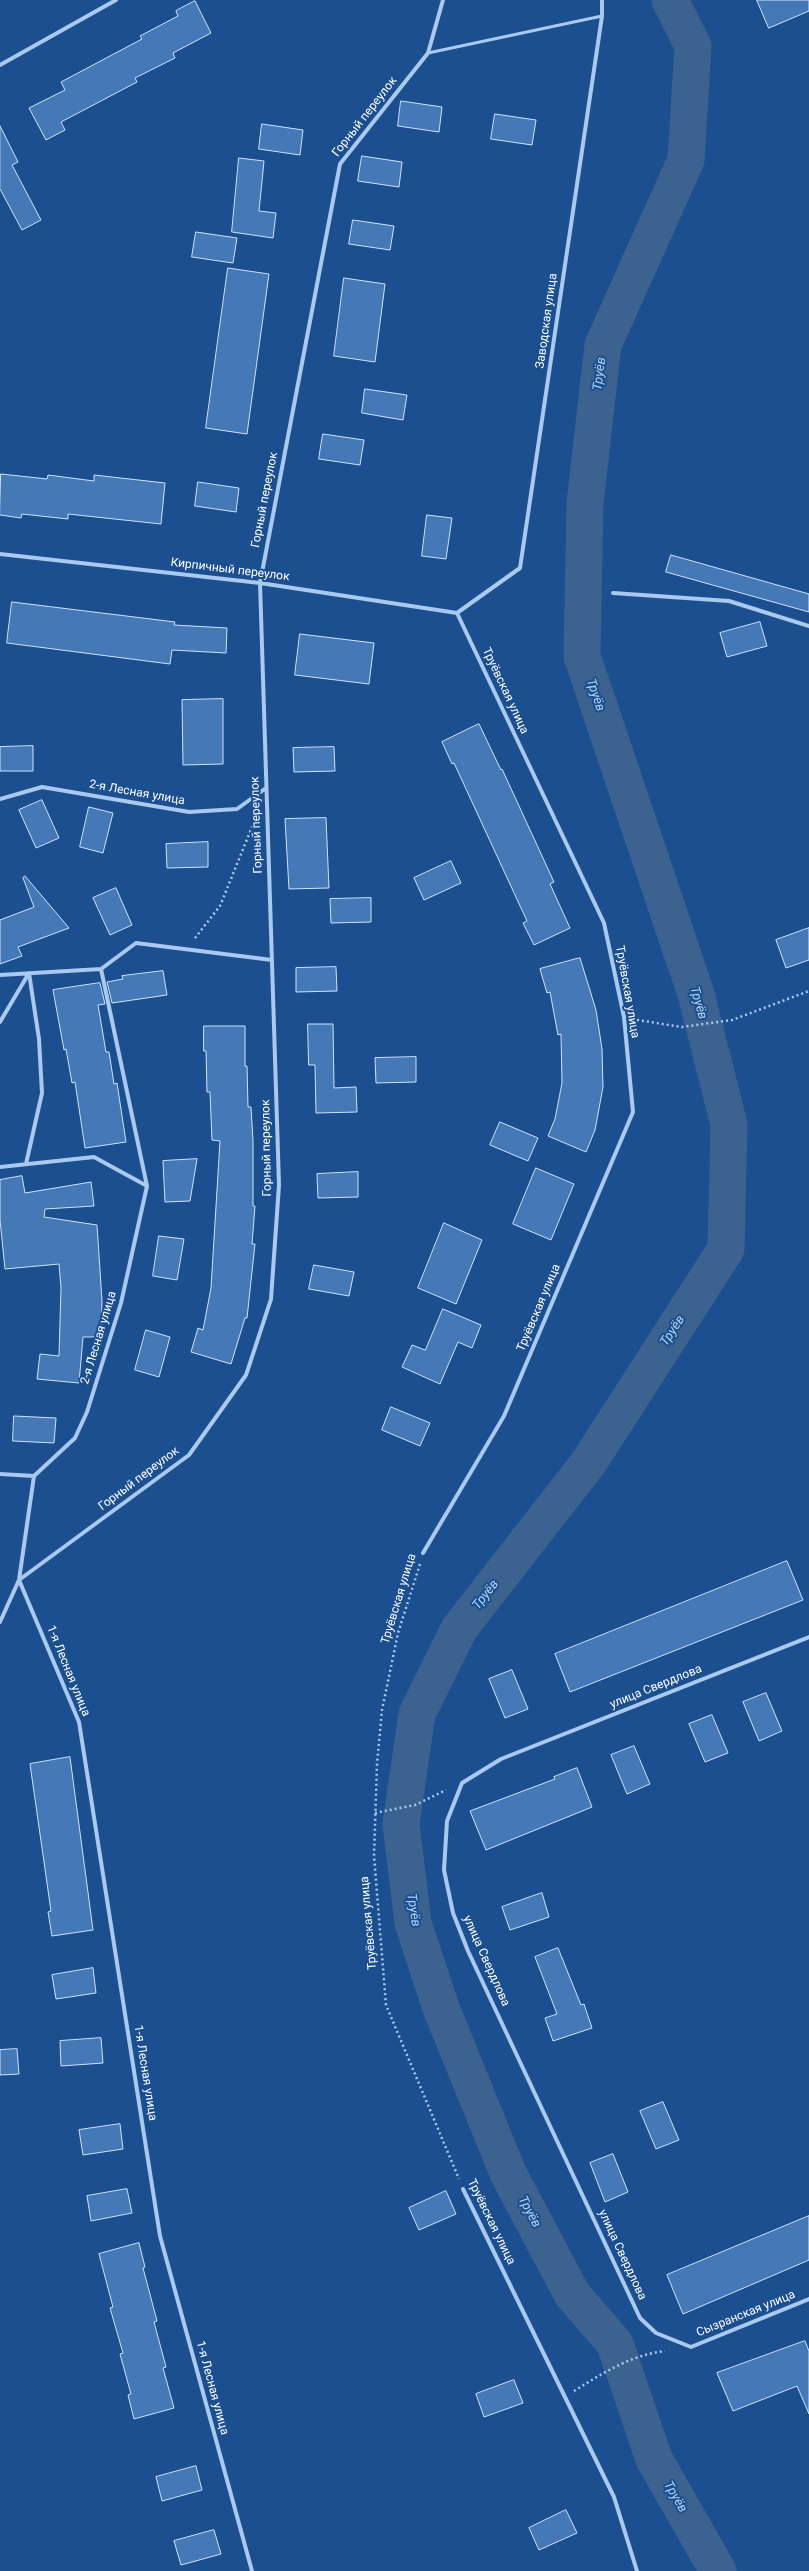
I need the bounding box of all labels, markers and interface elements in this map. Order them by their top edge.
street label: Горный переулок [329,74,401,160]
street label: Заводская улица [533,272,561,370]
water label: Труёв [590,356,610,392]
street label: Горный переулок [249,451,281,549]
street label: Кирпичный переулок [170,556,290,584]
street label: Труёвская улица [479,645,531,737]
water label: Труёв [582,677,608,713]
street label: Горный переулок [248,776,266,874]
street label: 2-я Лесная улица [88,778,186,808]
street label: Труёвская улица [612,945,642,1039]
water label: Труёв [686,985,710,1021]
street label: Горный переулок [259,1099,275,1197]
street label: Труёвская улица [514,1262,564,1354]
street label: 2-я Лесная улица [78,1290,120,1386]
water label: Труёв [657,1313,689,1349]
street label: Горный переулок [96,1444,182,1514]
street label: Труёвская улица [378,1552,420,1646]
water label: Труёв [470,1577,502,1613]
street label: 1-я Лесная улица [43,1623,93,1719]
street label: улица Свердлова [608,1662,704,1712]
street label: Труёвская улица [358,1876,380,1970]
water label: Труёв [403,1892,423,1928]
street label: улица Свердлова [459,1913,513,2009]
street label: 1-я Лесная улица [130,2024,160,2122]
street label: Труёвская улица [464,2177,518,2267]
water label: Труёв [514,2193,544,2231]
street label: улица Свердлова [595,2208,649,2302]
street label: Сызранская улица [695,2288,797,2340]
street label: 1-я Лесная улица [193,2339,231,2437]
water label: Труёв [660,2479,690,2515]

